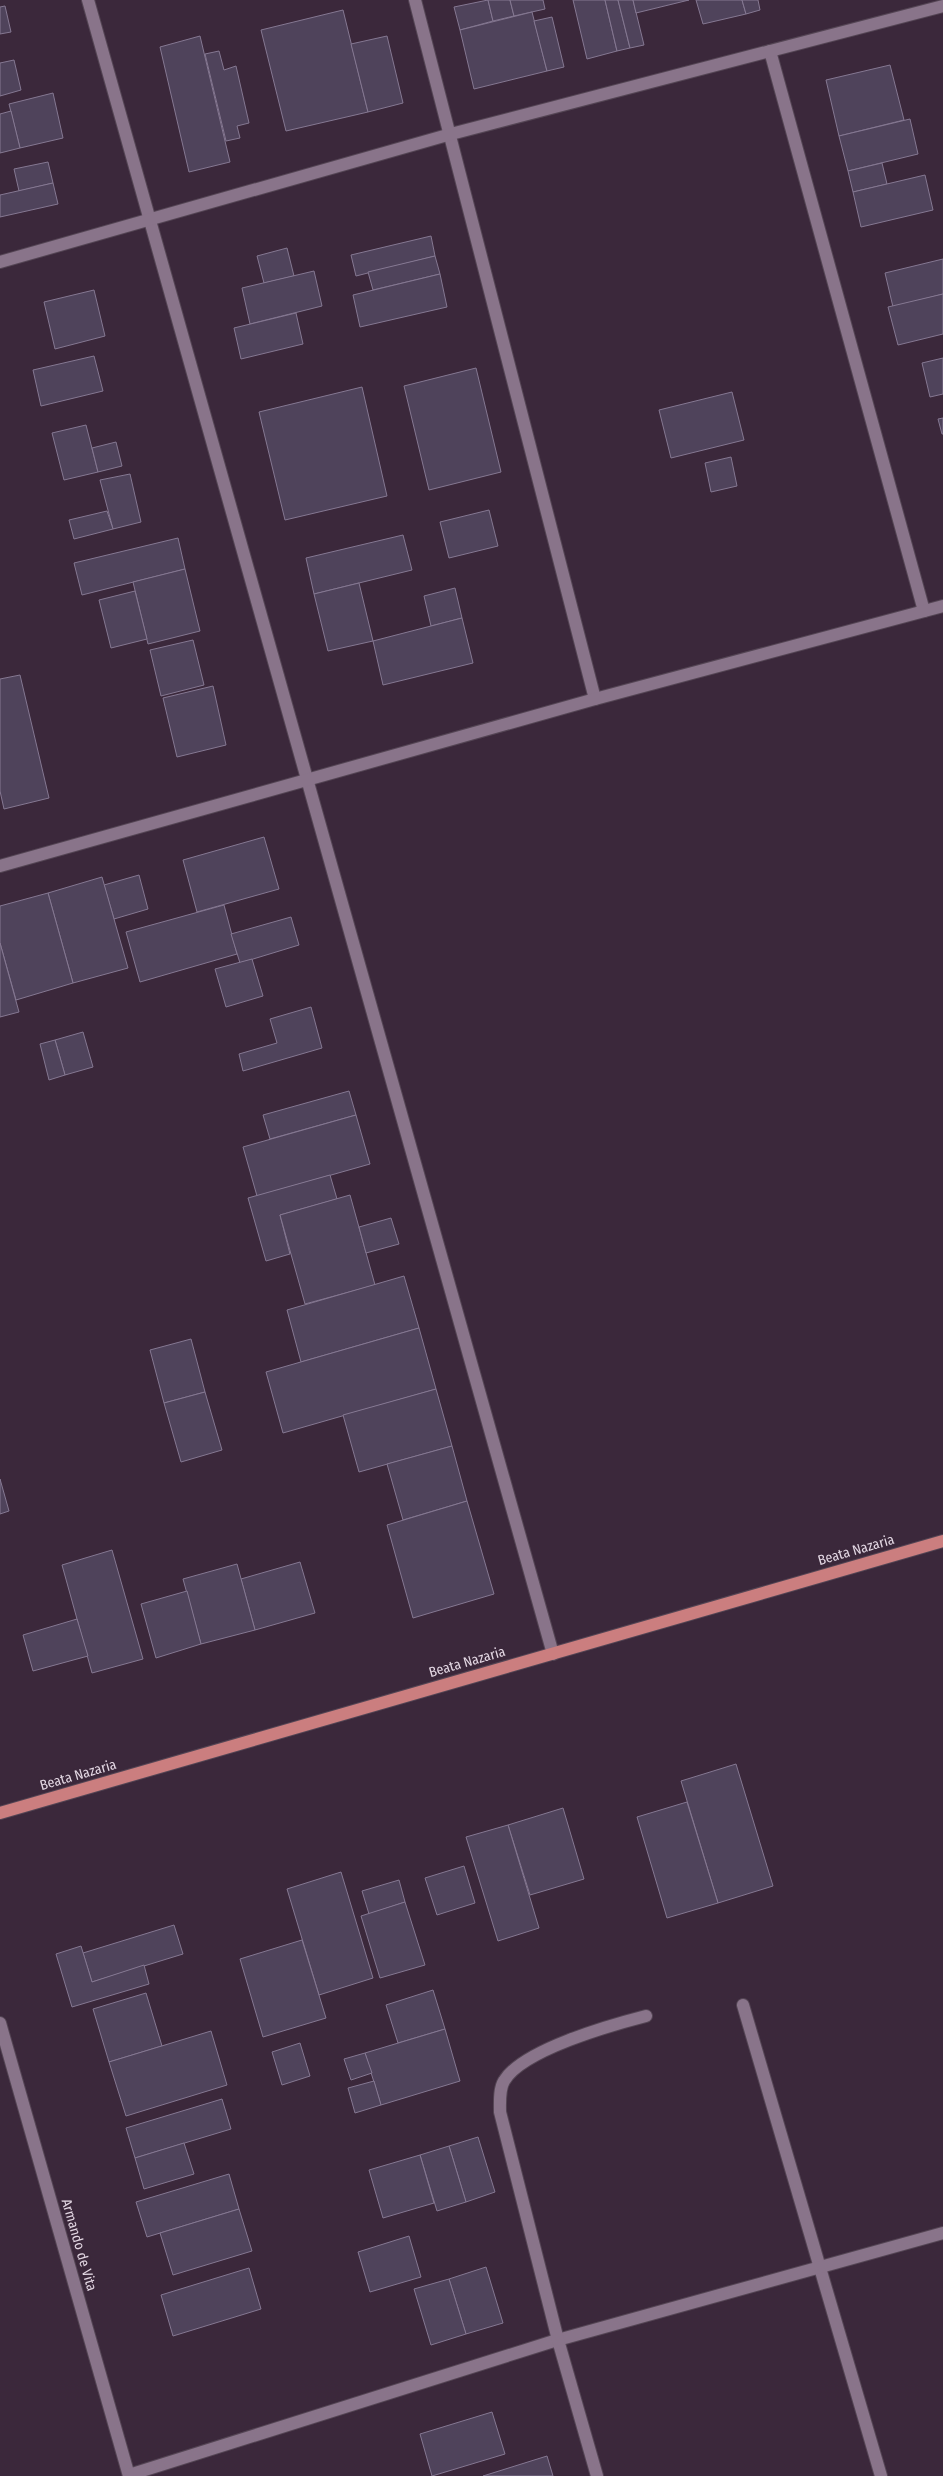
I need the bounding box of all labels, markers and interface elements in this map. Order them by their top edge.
street label: Beata Nazaria [816,1531,896,1569]
street label: Beata Nazaria [427,1643,507,1681]
street label: Beata Nazaria [38,1756,118,1794]
street label: Armando de Vita [58,2197,100,2293]

